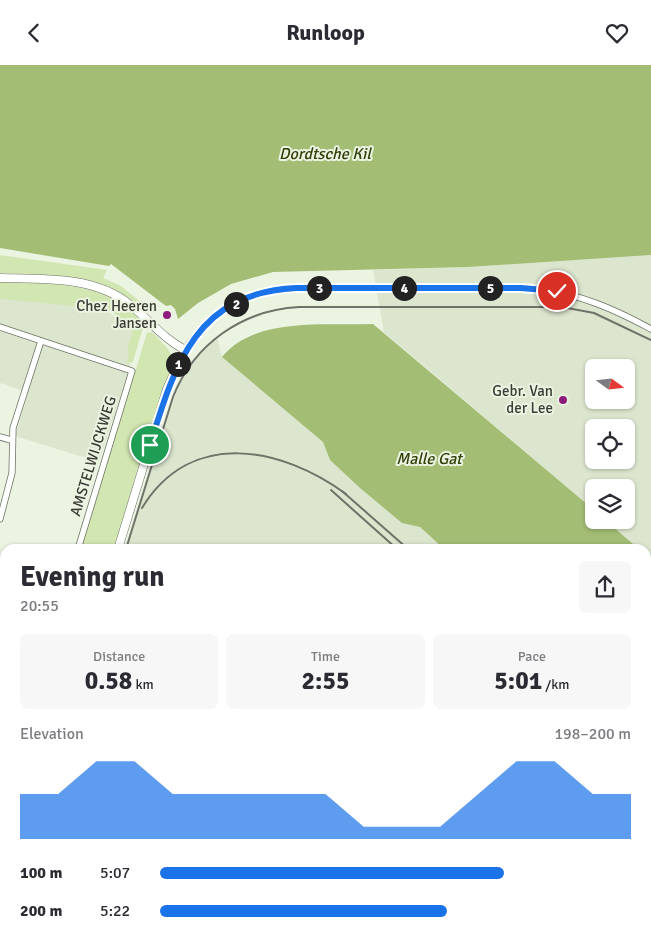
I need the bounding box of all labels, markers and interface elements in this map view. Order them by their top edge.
icon: back [20,19,48,47]
text: Runloop [286,19,365,46]
icon: heart [603,19,631,47]
water label: Dordtsche Kil [279,144,372,164]
pin [536,270,578,312]
pin: 3 [306,275,332,301]
pin: 4 [392,275,416,301]
pin: 5 [478,275,502,301]
icon: check [543,277,571,305]
text: 3 [316,280,323,297]
text: 4 [401,280,408,297]
text: 5 [487,280,494,297]
pin: 2 [224,291,248,317]
text: 2 [233,296,240,313]
place label: Chez Heeren Jansen [76,297,157,332]
marker: Chez Heeren Jansen [161,309,173,321]
pin: 1 [166,351,190,377]
text: 1 [175,356,182,373]
north arrow [585,359,635,409]
map controls [585,359,635,529]
place label: Gebr. Van der Lee [492,382,553,417]
street label: AMSTELWIJCKWEG [66,394,120,518]
marker: Gebr. Van der Lee [557,394,569,406]
button: locate [585,419,635,469]
pin [129,424,171,466]
icon: arrive [136,431,164,459]
water label: Malle Gat [396,449,464,469]
button: layers [585,479,635,529]
text: Evening run [20,560,165,594]
button: share [579,561,631,613]
text: 20:55 [20,596,59,616]
text: Distance [93,648,145,665]
text: Time [311,648,340,665]
text: Pace [518,648,546,665]
text: 0.58 [85,665,132,696]
text: 2:55 [302,665,349,696]
text: 5:01 [494,665,542,696]
text: km [132,676,154,693]
text: /km [542,676,569,693]
text: Elevation [20,724,84,744]
text: 198–200 m [554,724,631,744]
text: 100 m [20,863,62,883]
text: 5:07 [100,863,130,883]
text: 200 m [20,901,62,921]
text: 5:22 [100,901,130,921]

